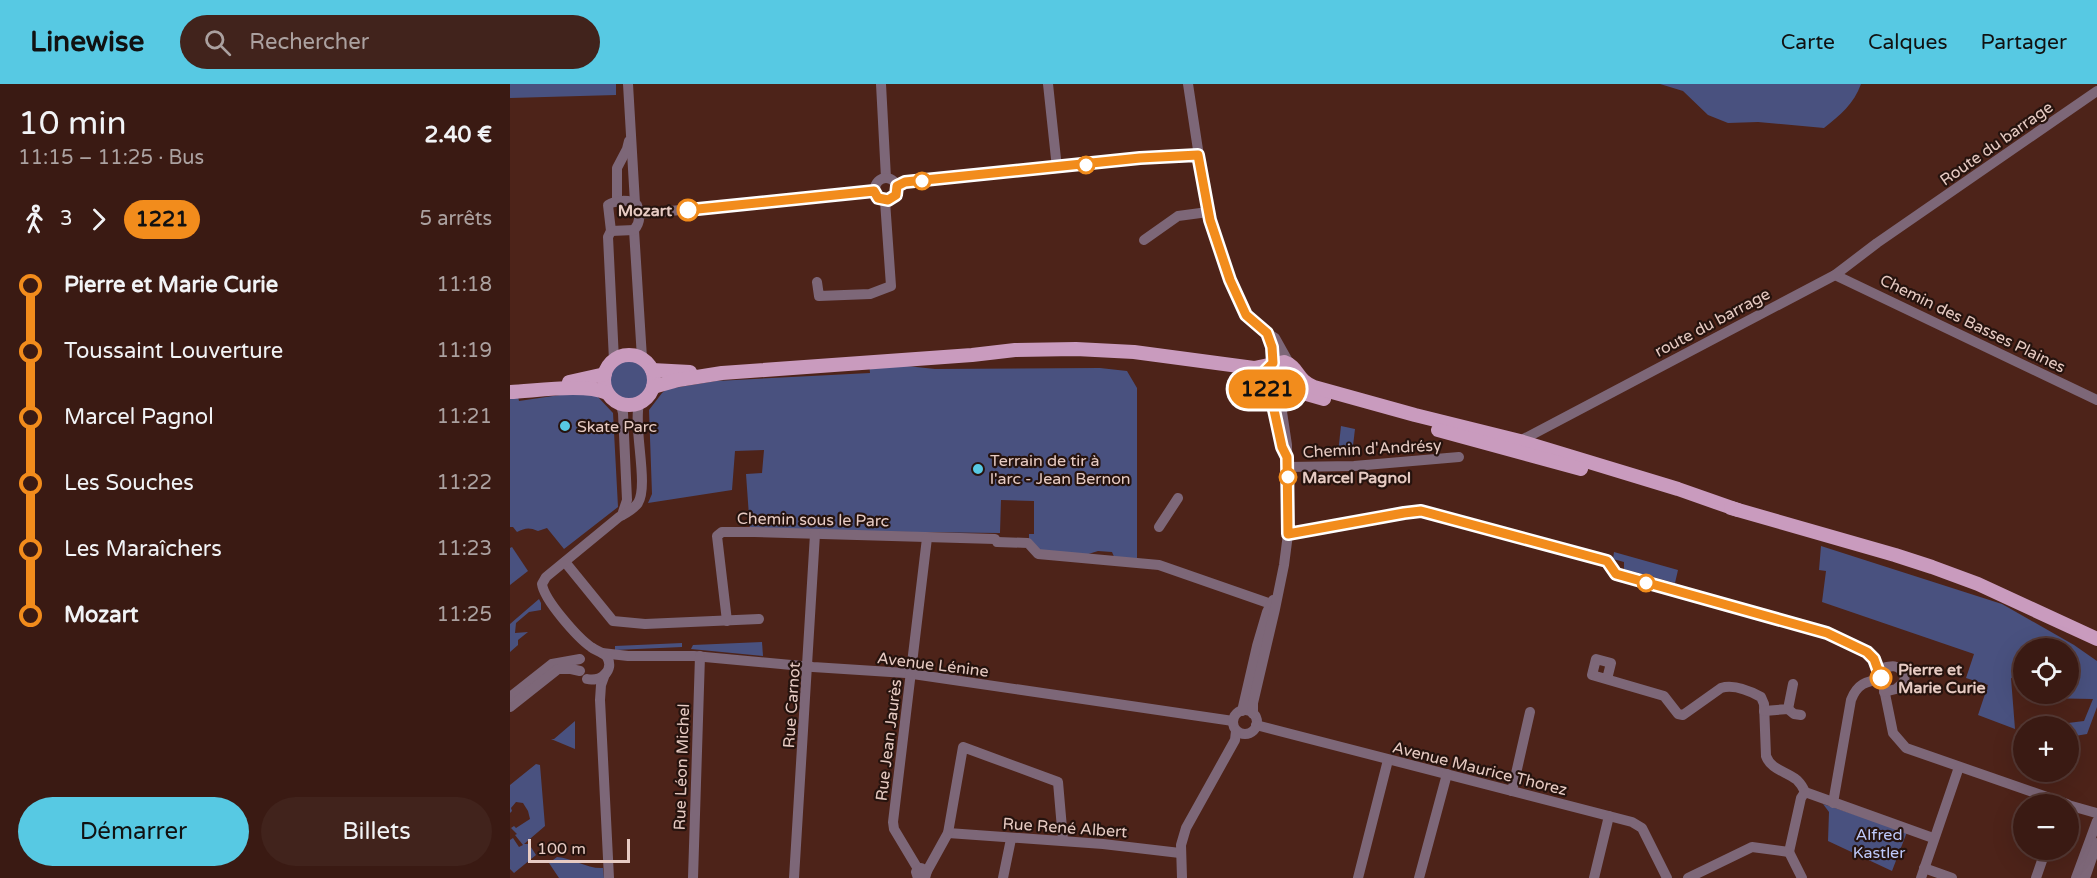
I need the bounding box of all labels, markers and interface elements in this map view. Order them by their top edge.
search box [180,15,600,69]
text: Linewise [30,25,144,59]
icon: search [201,26,234,59]
text: Rechercher [249,29,369,55]
text: Carte [1781,30,1835,55]
text: Calques [1868,30,1948,55]
text: Partager [1981,30,2067,55]
street label: Route du barrage [1936,97,2057,190]
text: 10 min [18,104,127,143]
text: 2.40 € [425,122,492,148]
text: 11:15 – 11:25 · Bus [18,146,204,170]
unlabelled marker [1077,156,1095,174]
unlabelled marker [913,172,931,190]
marker: Mozart [677,199,699,221]
place label: Mozart [618,201,673,221]
icon: walk [18,203,51,236]
icon: forward [82,203,115,236]
text: 3 [60,207,73,231]
text: 1221 [136,207,188,232]
text: 5 arrêts [419,207,492,231]
street label: Chemin des Basses Plaines [1877,270,2069,378]
text: Pierre et Marie Curie [64,272,278,298]
text: 11:18 [437,273,492,297]
street label: route du barrage [1651,284,1774,362]
text: Toussaint Louverture [64,338,283,364]
text: 11:19 [437,339,492,363]
line badge: 1221 [1225,370,1309,408]
text: 1221 [1241,377,1293,402]
text: Marcel Pagnol [64,404,214,430]
text: 11:21 [437,405,492,429]
place label: Skate Parc [577,417,657,437]
marker: Skate Parc [558,419,572,433]
street label: Chemin d'Andrésy [1302,435,1442,463]
place label: Terrain de tir à l'arc - Jean Bernon [990,451,1131,489]
marker: Terrain de tir à l'arc - Jean Bernon [971,462,985,476]
marker: Marcel Pagnol [1279,468,1297,486]
place label: Marcel Pagnol [1302,468,1411,488]
text: Les Souches [64,470,194,496]
text: 11:22 [437,471,492,495]
street label: Chemin sous le Parc [737,509,889,531]
text: Les Maraîchers [64,536,222,562]
text: 11:23 [437,537,492,561]
unlabelled marker [1637,574,1655,592]
text: Mozart [64,602,138,628]
text: 11:25 [437,603,492,627]
map controls [2013,638,2079,860]
button: locate [2013,638,2079,704]
street label: Avenue Lénine [876,648,990,682]
place label: Pierre et Marie Curie [1898,660,1986,698]
street label: Rue Carnot [779,661,805,749]
marker: Pierre et Marie Curie [1870,667,1892,689]
street label: Rue Jean Jaurès [872,678,906,802]
street label: Rue Léon Michel [670,703,694,831]
button: + [2013,716,2079,782]
street label: Avenue Maurice Thorez [1390,738,1569,800]
button: − [2013,794,2079,860]
button: Démarrer [18,797,249,866]
button: Billets [261,797,492,866]
street label: Rue René Albert [1002,814,1128,842]
park label: Alfred Kastler [1853,825,1906,863]
scale bar [528,836,630,864]
text: 100 m [537,839,586,859]

